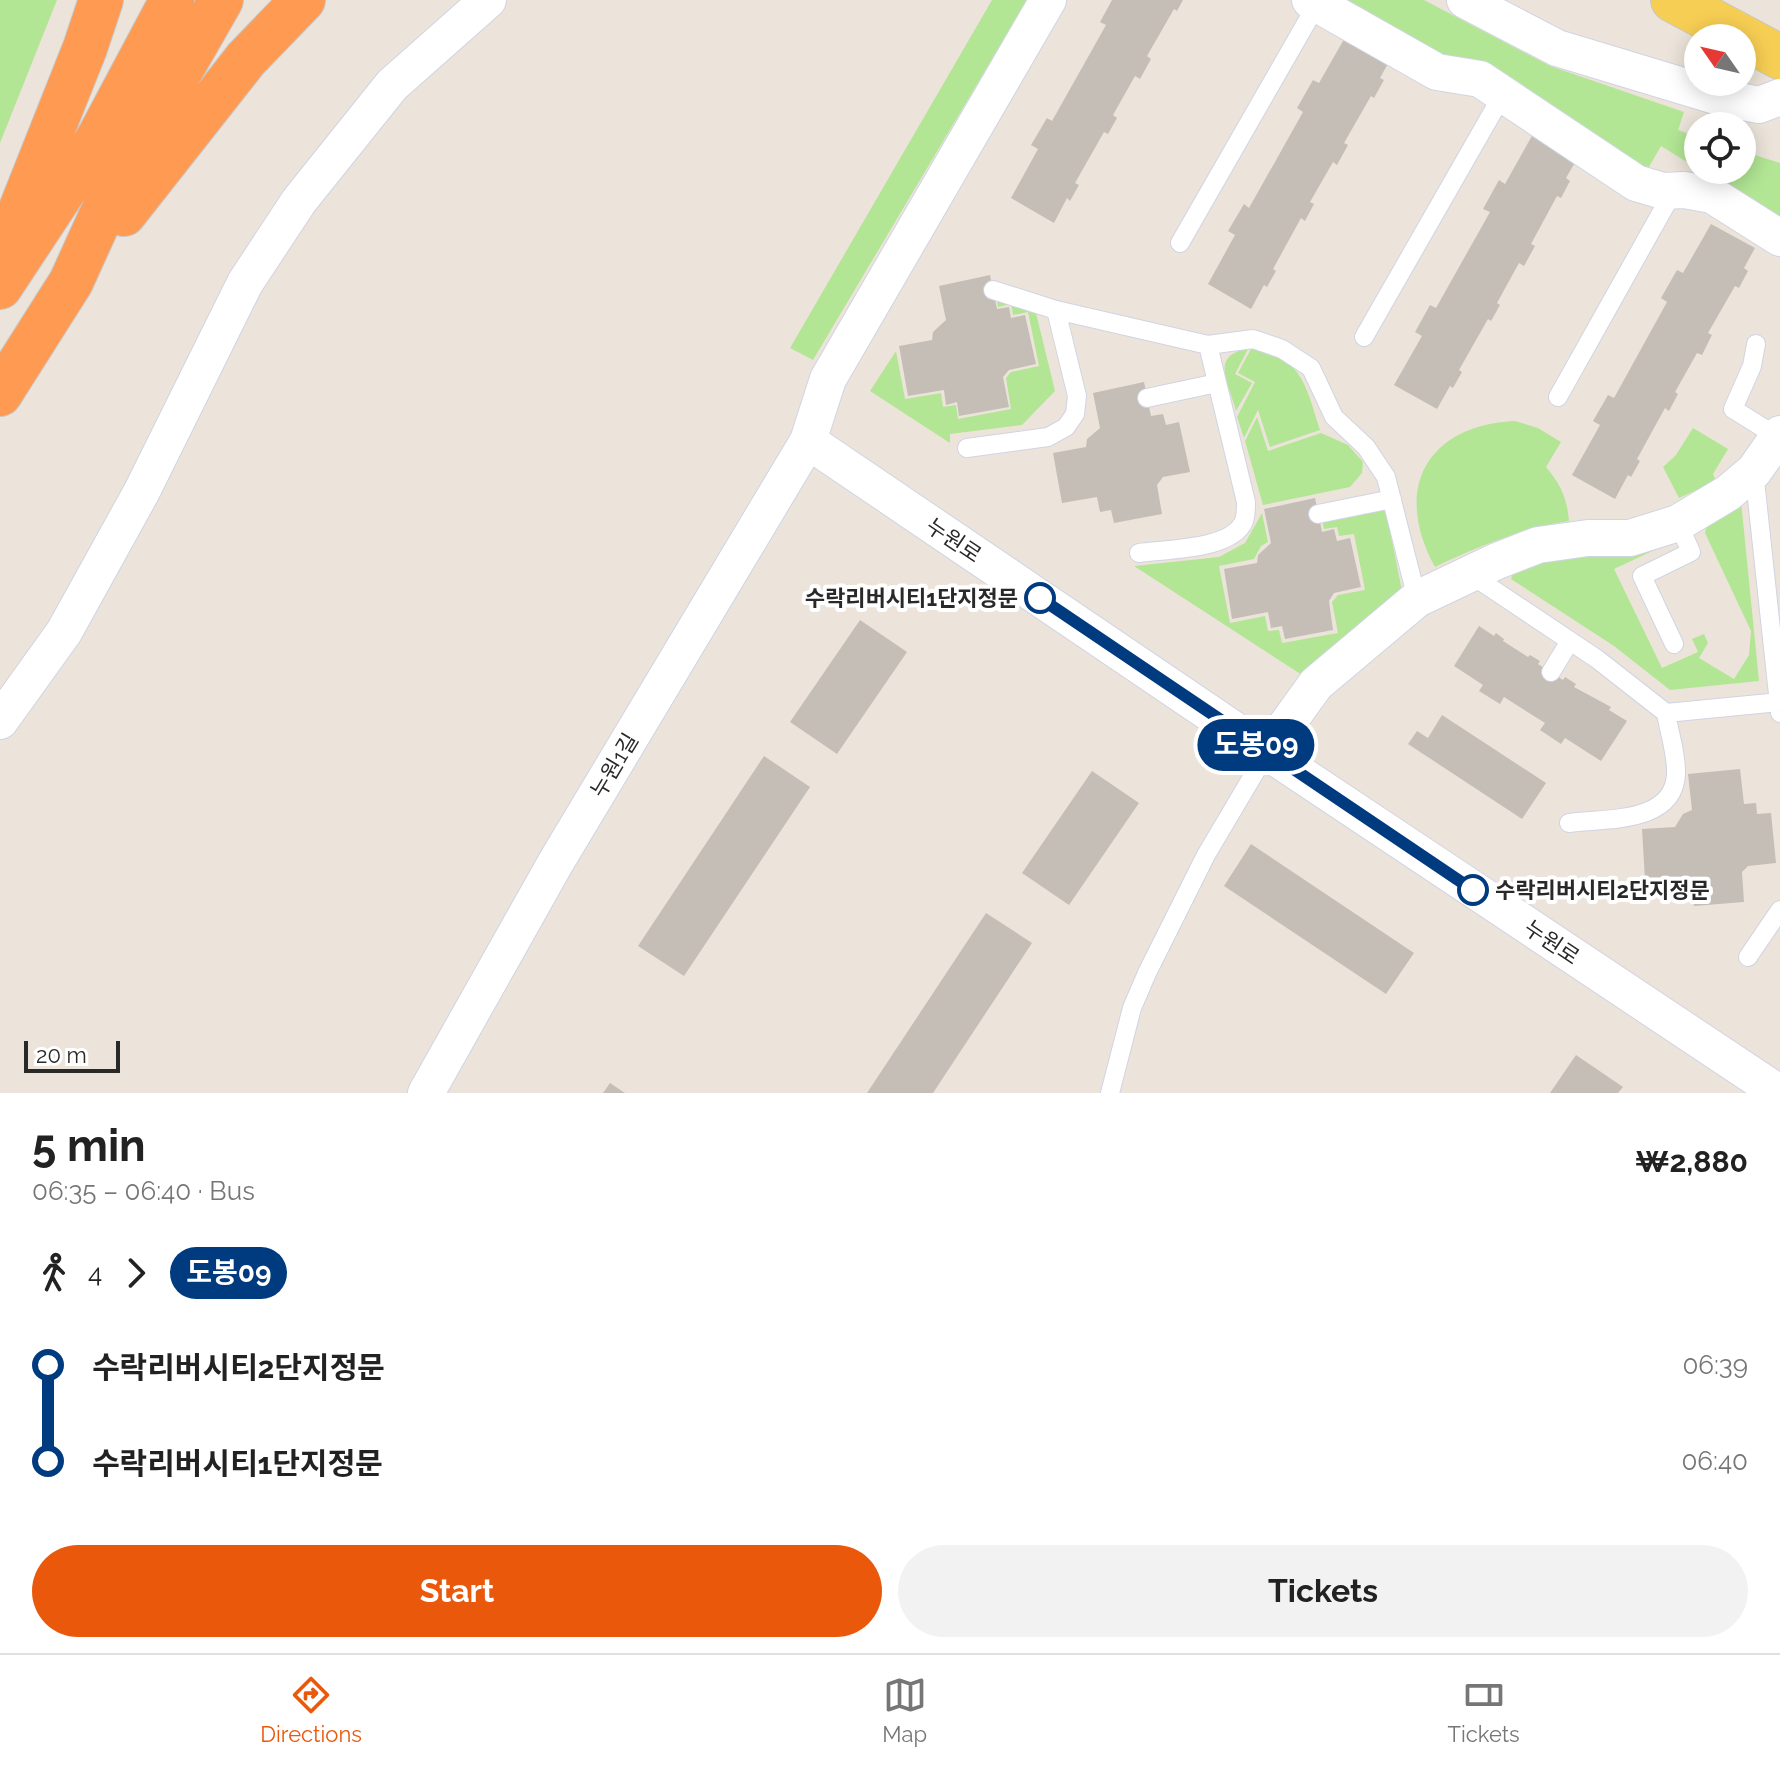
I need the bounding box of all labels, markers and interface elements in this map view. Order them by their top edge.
north arrow [1684,24,1756,96]
map controls [1684,24,1756,184]
button: locate [1684,112,1756,184]
street label: 누원로 [922,512,986,568]
marker: 수락리버시티1단지정문 [1025,583,1055,613]
place label: 수락리버시티1단지정문 [805,585,1018,611]
line badge: 도봉09 [1200,719,1312,771]
street label: 누원1길 [585,728,643,802]
text: 도봉09 [1213,728,1299,761]
marker: 수락리버시티2단지정문 [1458,875,1488,905]
place label: 수락리버시티2단지정문 [1495,877,1710,903]
street label: 누원로 [1520,914,1584,970]
scale bar [24,1037,120,1073]
text: 20 m [36,1042,87,1068]
text: 5 min [32,1120,146,1171]
text: ₩2,880 [1635,1144,1748,1179]
text: 06:35 – 06:40 · Bus [32,1176,255,1206]
icon: walk [32,1251,76,1295]
icon: forward [114,1251,158,1295]
text: 도봉09 [186,1256,271,1289]
text: 4 [88,1258,102,1288]
text: 수락리버시티2단지정문 [92,1350,385,1385]
text: 06:39 [1682,1350,1748,1380]
text: 수락리버시티1단지정문 [92,1446,383,1481]
text: 06:40 [1681,1446,1748,1476]
button: Start [32,1545,882,1637]
button: Tickets [898,1545,1748,1637]
tab: Directions [260,1673,362,1747]
tab: Map [882,1673,927,1747]
tab: Tickets [1448,1673,1520,1747]

